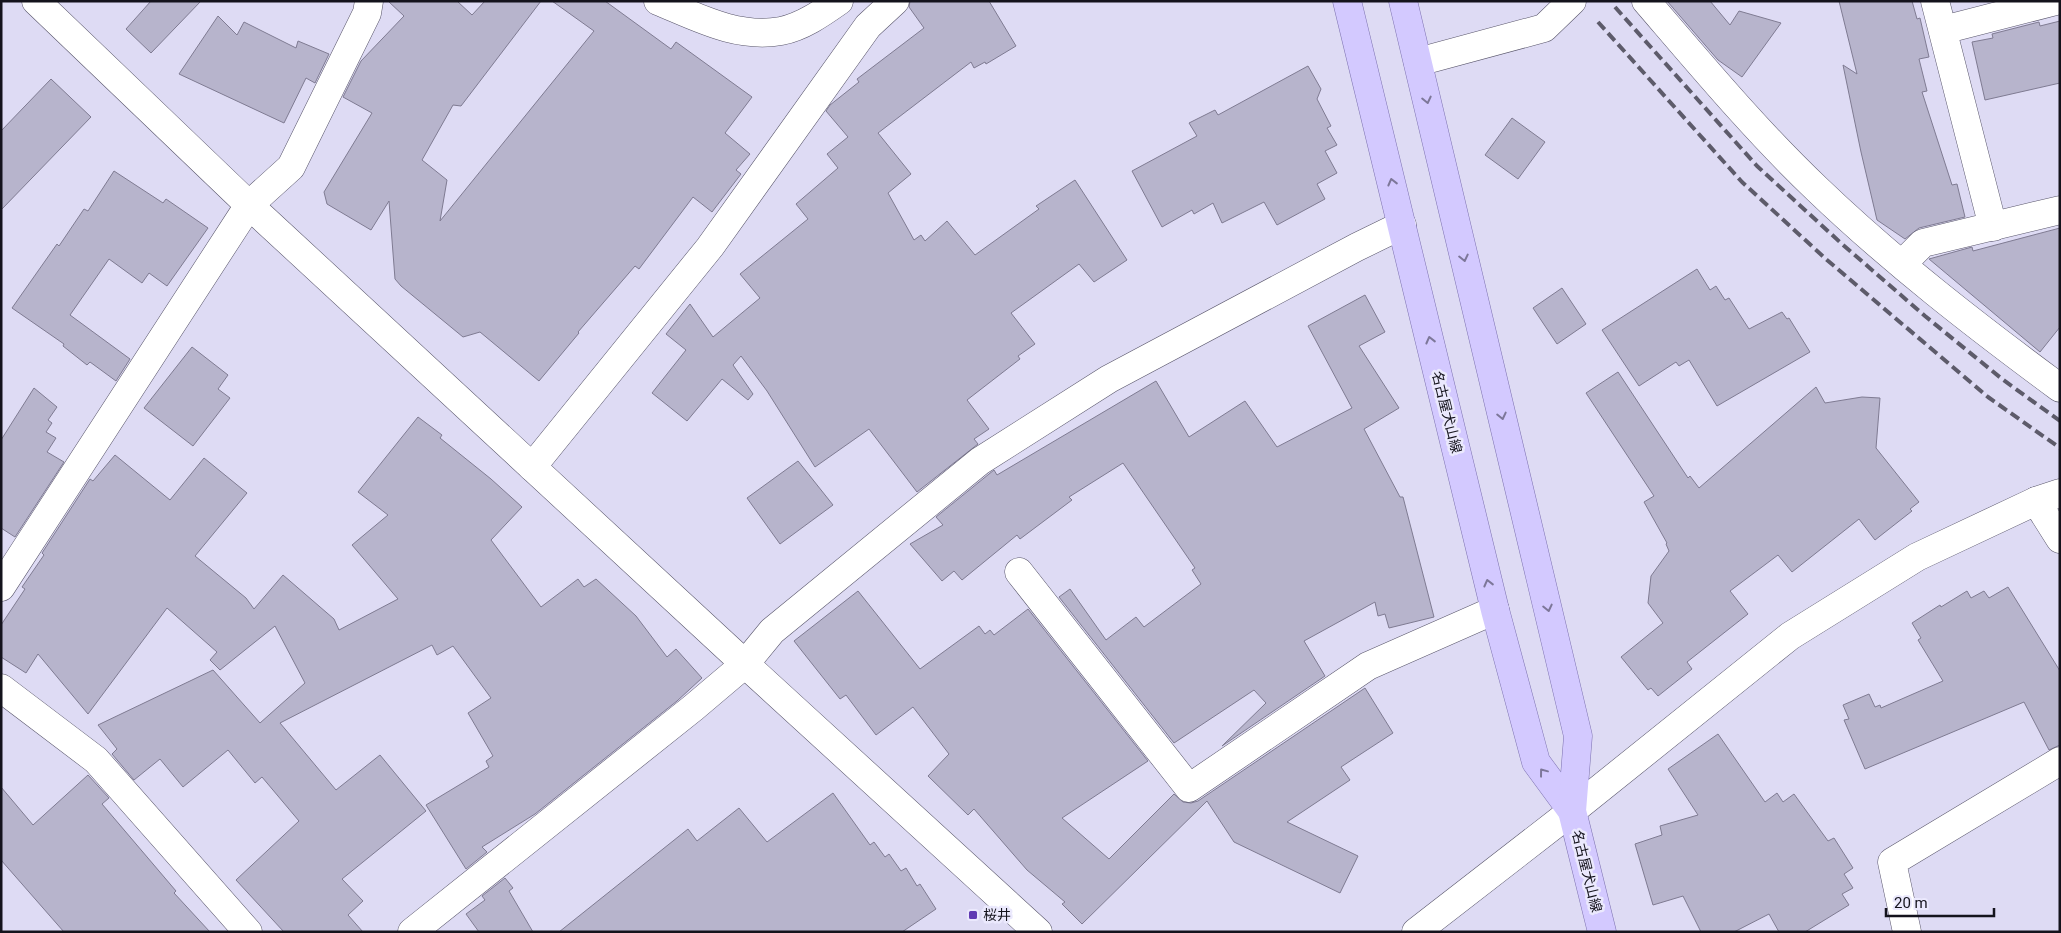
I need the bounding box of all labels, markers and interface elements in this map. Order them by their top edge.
one-way arrow [1421,95,1432,104]
one-way arrow [1387,177,1398,186]
one-way arrow [1458,253,1469,262]
one-way arrow [1425,335,1436,344]
street label: 名古屋犬山線 [1429,369,1465,455]
one-way arrow [1496,411,1507,420]
one-way arrow [1483,578,1494,587]
one-way arrow [1542,603,1553,612]
one-way arrow [1540,769,1548,778]
street label: 名古屋犬山線 [1569,828,1605,914]
scale bar [1886,886,1994,918]
text: 20 m [1894,894,1928,912]
place label: 桜井 [983,907,1011,923]
marker: 桜井 [967,909,979,921]

